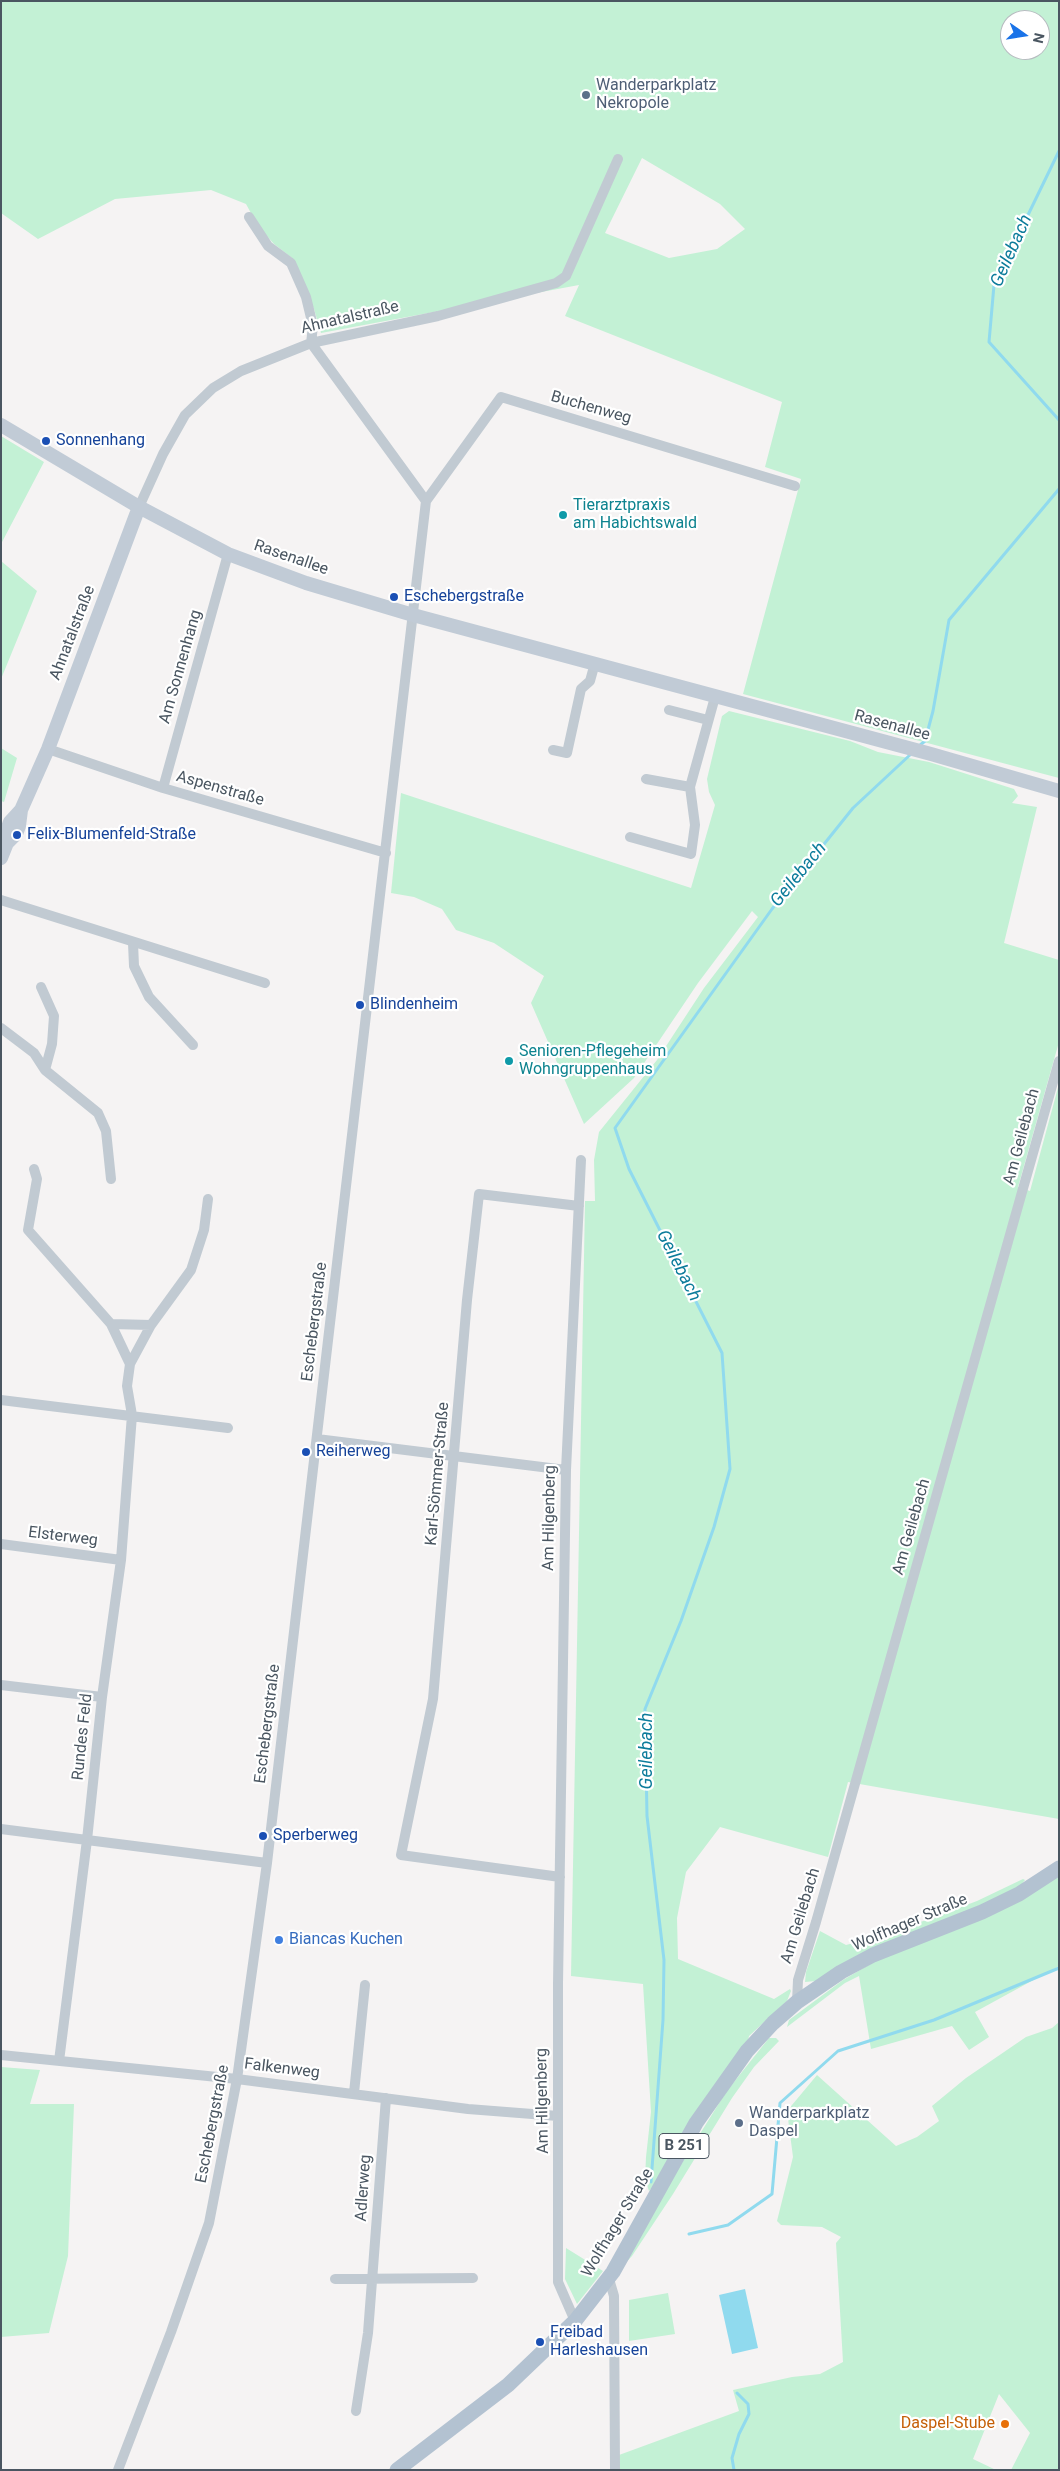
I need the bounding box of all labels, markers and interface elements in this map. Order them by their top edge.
north arrow [1000,10,1050,60]
text: N [1030,32,1048,45]
place label: Wanderparkplatz Nekropole [596,76,716,114]
marker: Wanderparkplatz Nekropole [580,89,592,101]
water label: Geilebach [986,211,1038,291]
street label: Ahnatalstraße [299,297,401,339]
street label: Buchenweg [549,387,633,429]
place label: Sonnenhang [56,431,145,451]
marker: Sonnenhang [40,435,52,447]
place label: Tierarztpraxis am Habichtswald [573,496,697,534]
marker: Tierarztpraxis am Habichtswald [557,509,569,521]
street label: Rasenallee [251,536,331,580]
street label: Ahnatalstraße [46,583,100,683]
place label: Eschebergstraße [404,587,524,607]
marker: Eschebergstraße [388,591,400,603]
street label: Am Sonnenhang [156,608,206,726]
street label: Rasenallee [852,707,932,745]
street label: Aspenstraße [174,767,266,811]
place label: Felix-Blumenfeld-Straße [27,825,196,845]
marker: Felix-Blumenfeld-Straße [11,829,23,841]
water label: Geilebach [766,838,832,912]
place label: Blindenheim [370,995,458,1015]
marker: Blindenheim [354,999,366,1011]
place label: Senioren-Pflegeheim Wohngruppenhaus [519,1042,666,1080]
marker: Senioren-Pflegeheim Wohngruppenhaus [503,1055,515,1067]
street label: Am Geilebach [1000,1087,1044,1187]
water label: Geilebach [651,1227,705,1305]
street label: Eschebergstraße [298,1261,332,1383]
street label: Karl-Sömmer-Straße [422,1401,454,1547]
place label: Reiherweg [316,1442,391,1462]
marker: Reiherweg [300,1446,312,1458]
street label: Am Hilgenberg [539,1465,561,1571]
street label: Am Geilebach [889,1477,935,1577]
street label: Elsterweg [27,1523,99,1551]
street label: Eschebergstraße [251,1663,285,1785]
street label: Rundes Feld [69,1693,97,1781]
water label: Geilebach [636,1713,658,1789]
place label: Sperberweg [273,1826,358,1846]
marker: Sperberweg [257,1830,269,1842]
street label: Am Geilebach [777,1866,825,1966]
street label: Wolfhager Straße [849,1890,971,1956]
place label: Biancas Kuchen [289,1930,403,1950]
marker: Biancas Kuchen [273,1934,285,1946]
street label: Am Hilgenberg [532,2048,554,2154]
street label: Falkenweg [243,2055,321,2083]
street label: Eschebergstraße [192,2063,234,2185]
place label: Wanderparkplatz Daspel [749,2104,869,2142]
marker: Wanderparkplatz Daspel [733,2117,745,2129]
road number: B 251 [659,2134,709,2158]
street label: Adlerweg [352,2154,376,2222]
street label: Wolfhager Straße [578,2165,658,2281]
place label: Freibad Harleshausen [550,2323,648,2361]
marker: Freibad Harleshausen [534,2336,546,2348]
place label: Daspel-Stube [901,2414,995,2434]
marker: Daspel-Stube [999,2418,1011,2430]

